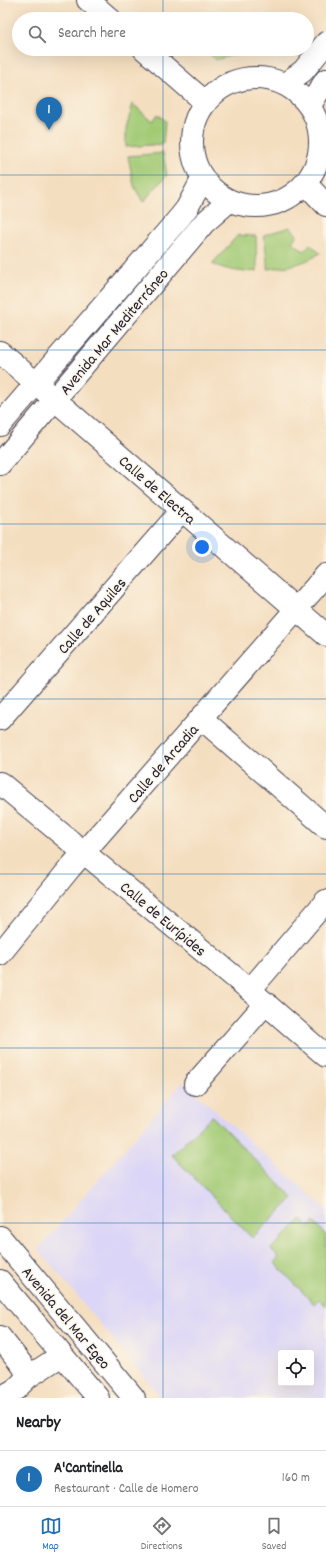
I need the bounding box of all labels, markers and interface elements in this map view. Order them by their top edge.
search box [12,12,314,56]
icon: search [26,23,48,45]
text: Search here [58,23,126,45]
pin: 1 [36,97,62,130]
street label: Avenida Mar Mediterráneo [55,264,175,401]
street label: Calle de Electra [113,451,200,531]
your location [192,537,212,557]
street label: Calle de Aquiles [53,573,133,660]
street label: Calle de Arcadia [123,720,205,809]
street label: Calle de Eurípides [114,877,211,963]
street label: Avenida del Mar Egeo [15,1262,115,1375]
map controls [278,1350,314,1386]
button: locate [278,1350,314,1386]
text: Nearby [16,1412,60,1436]
text: A'Cantinella [54,1458,123,1480]
text: 1 [28,1469,30,1488]
text: 160 m [282,1469,310,1488]
text: Restaurant · Calle de Homero [54,1480,199,1499]
tab: Map [40,1515,62,1555]
tab: Directions [141,1515,183,1555]
tab: Saved [262,1515,286,1555]

